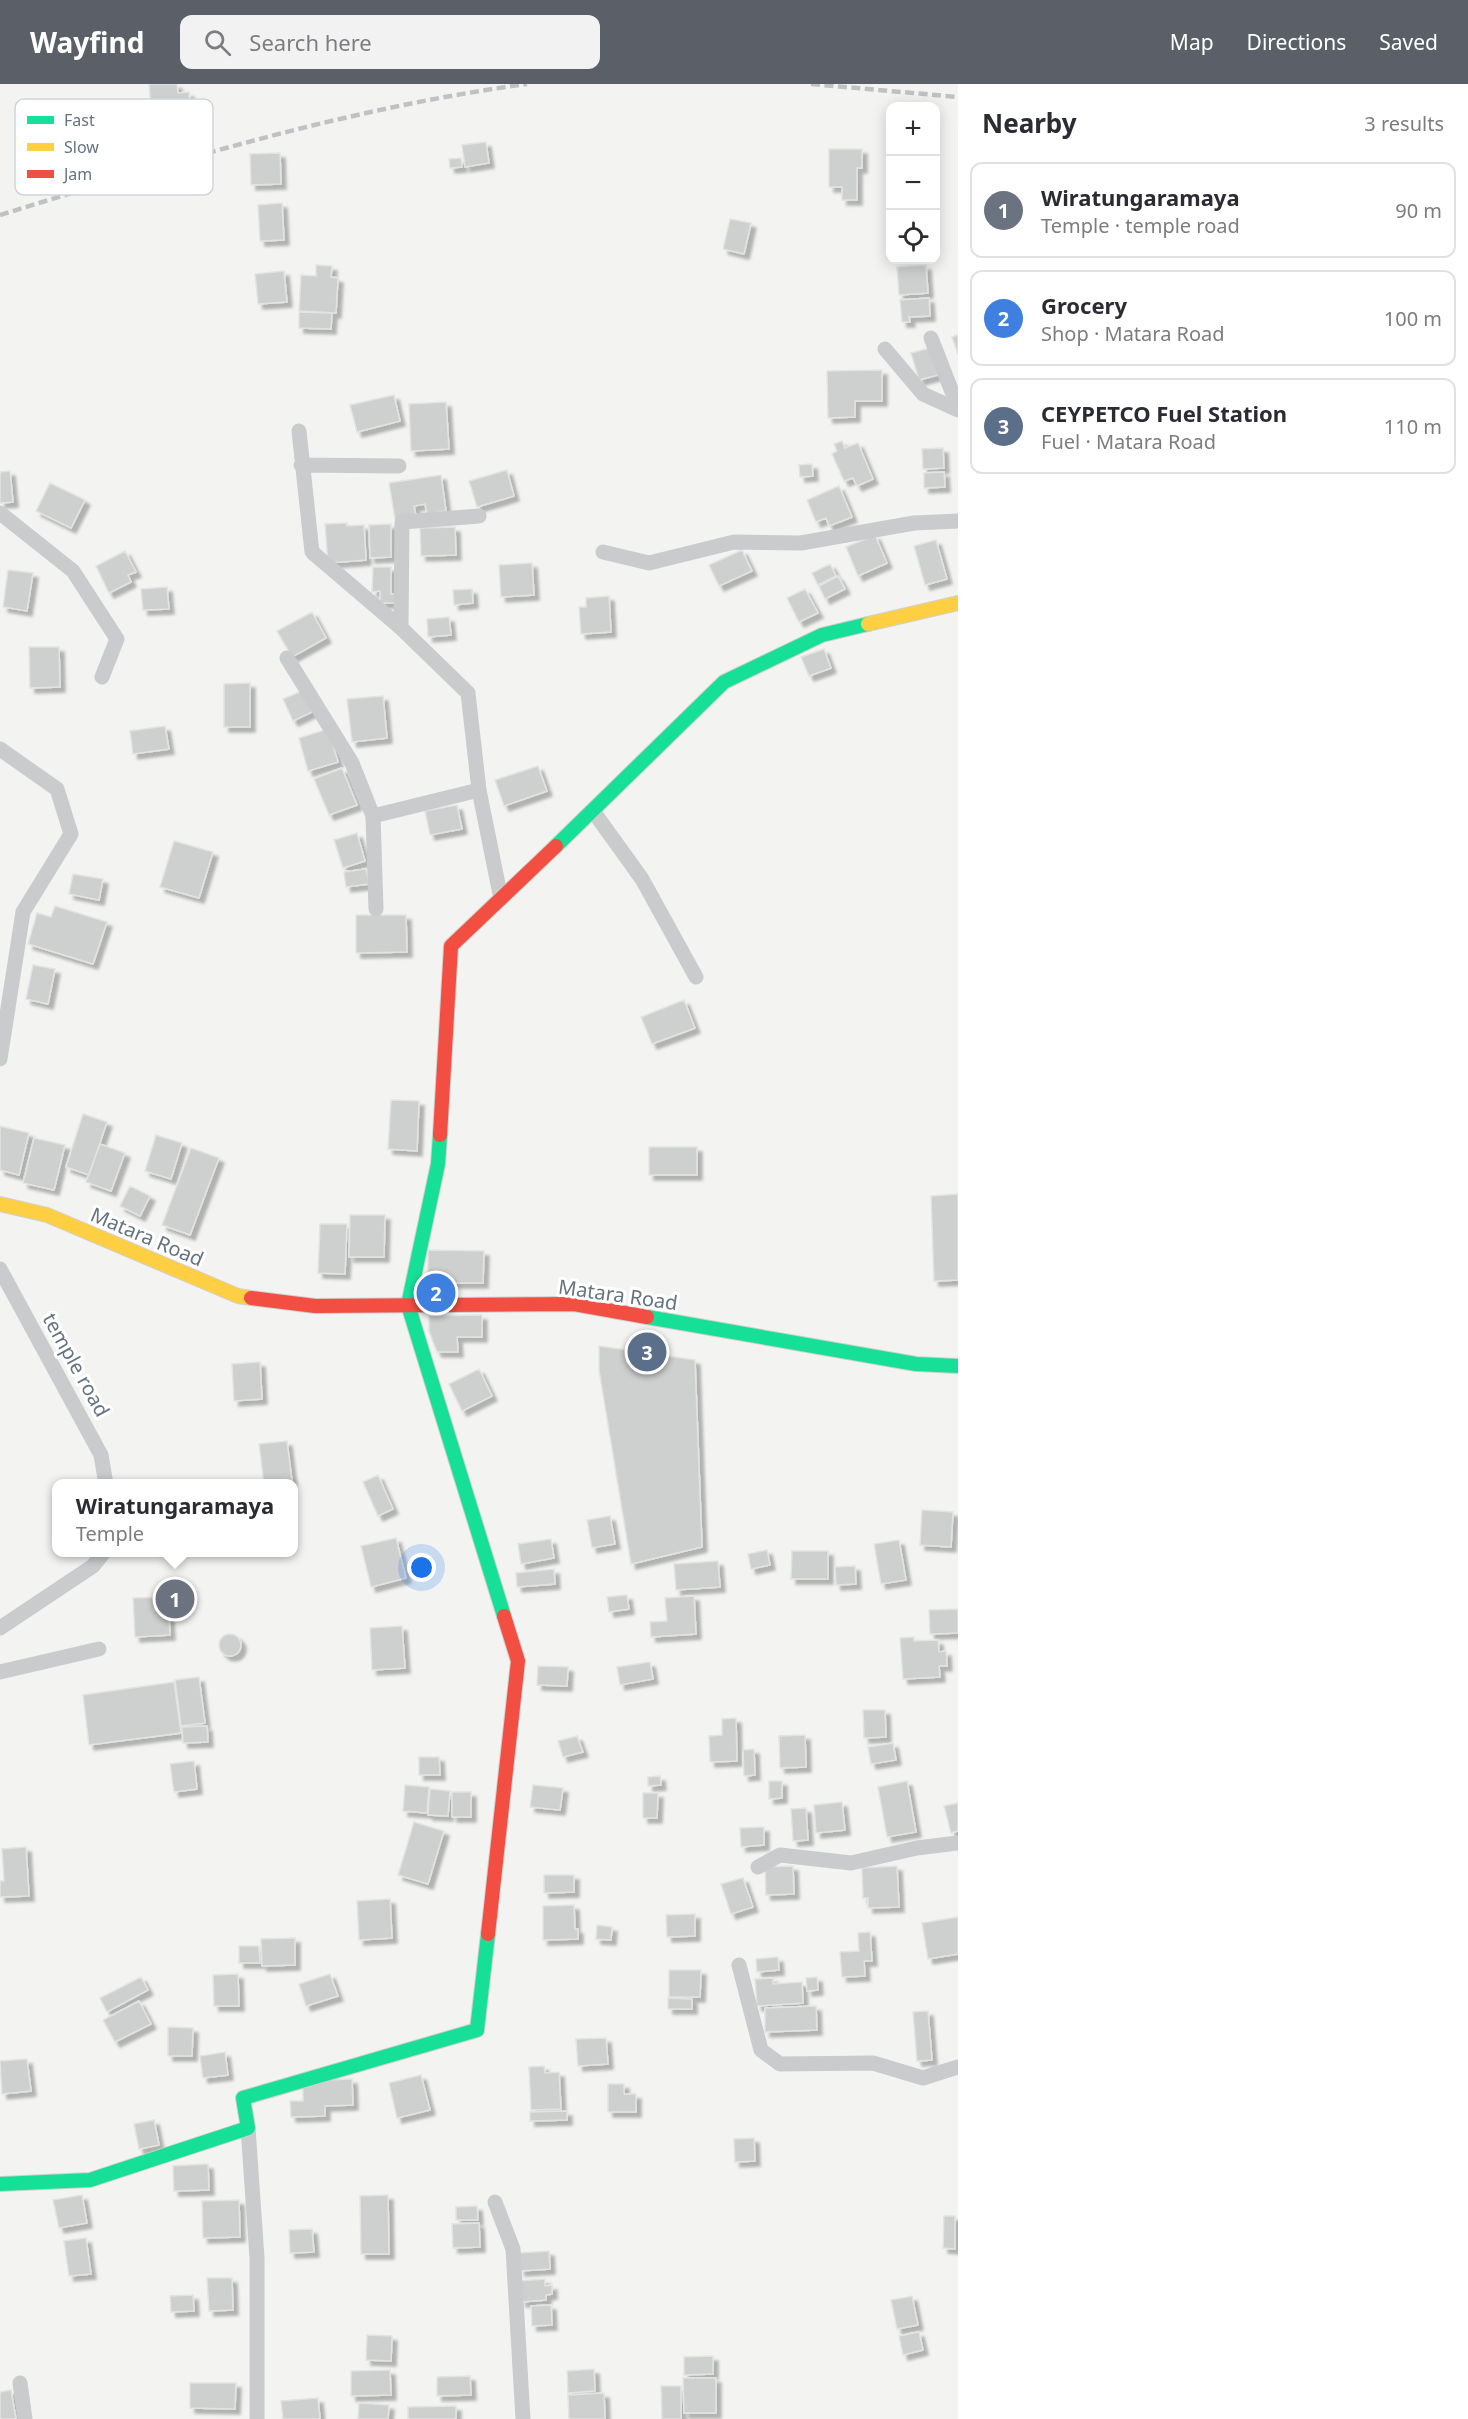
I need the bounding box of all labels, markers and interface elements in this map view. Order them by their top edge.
search box [180,15,600,69]
text: Wayfind [30,23,144,61]
icon: search [201,26,234,59]
text: Search here [249,27,372,57]
text: Map [1170,28,1214,56]
text: Directions [1247,28,1346,56]
text: Saved [1379,28,1438,56]
legend [15,99,213,195]
map controls [886,102,940,264]
button: + [886,102,940,156]
text: Nearby [982,105,1077,141]
text: Fast [64,109,95,131]
text: 3 results [1364,110,1444,137]
text: Slow [64,136,99,158]
button: − [886,156,940,210]
text: Jam [62,163,92,185]
text: Wiratungaramaya [1041,182,1240,212]
text: 1 [998,197,1009,224]
text: 90 m [1395,197,1442,224]
button: locate [886,210,940,264]
text: Temple · temple road [1041,212,1240,239]
text: Grocery [1041,290,1127,320]
text: 2 [998,305,1009,332]
text: 100 m [1384,305,1442,332]
text: Shop · Matara Road [1041,320,1225,347]
text: CEYPETCO Fuel Station [1041,398,1287,428]
text: 3 [998,413,1009,440]
text: 110 m [1384,413,1442,440]
text: Fuel · Matara Road [1041,428,1216,455]
street label: Matara Road [87,1201,208,1272]
pin: 2 [416,1270,456,1316]
street label: Matara Road [557,1273,679,1316]
street label: temple road [37,1308,116,1421]
pin: 3 [628,1330,666,1374]
popup [52,1479,298,1557]
text: Wiratungaramaya [76,1490,274,1520]
text: Temple [76,1520,144,1547]
your location [407,1553,436,1582]
pin: 1 [156,1576,195,1622]

